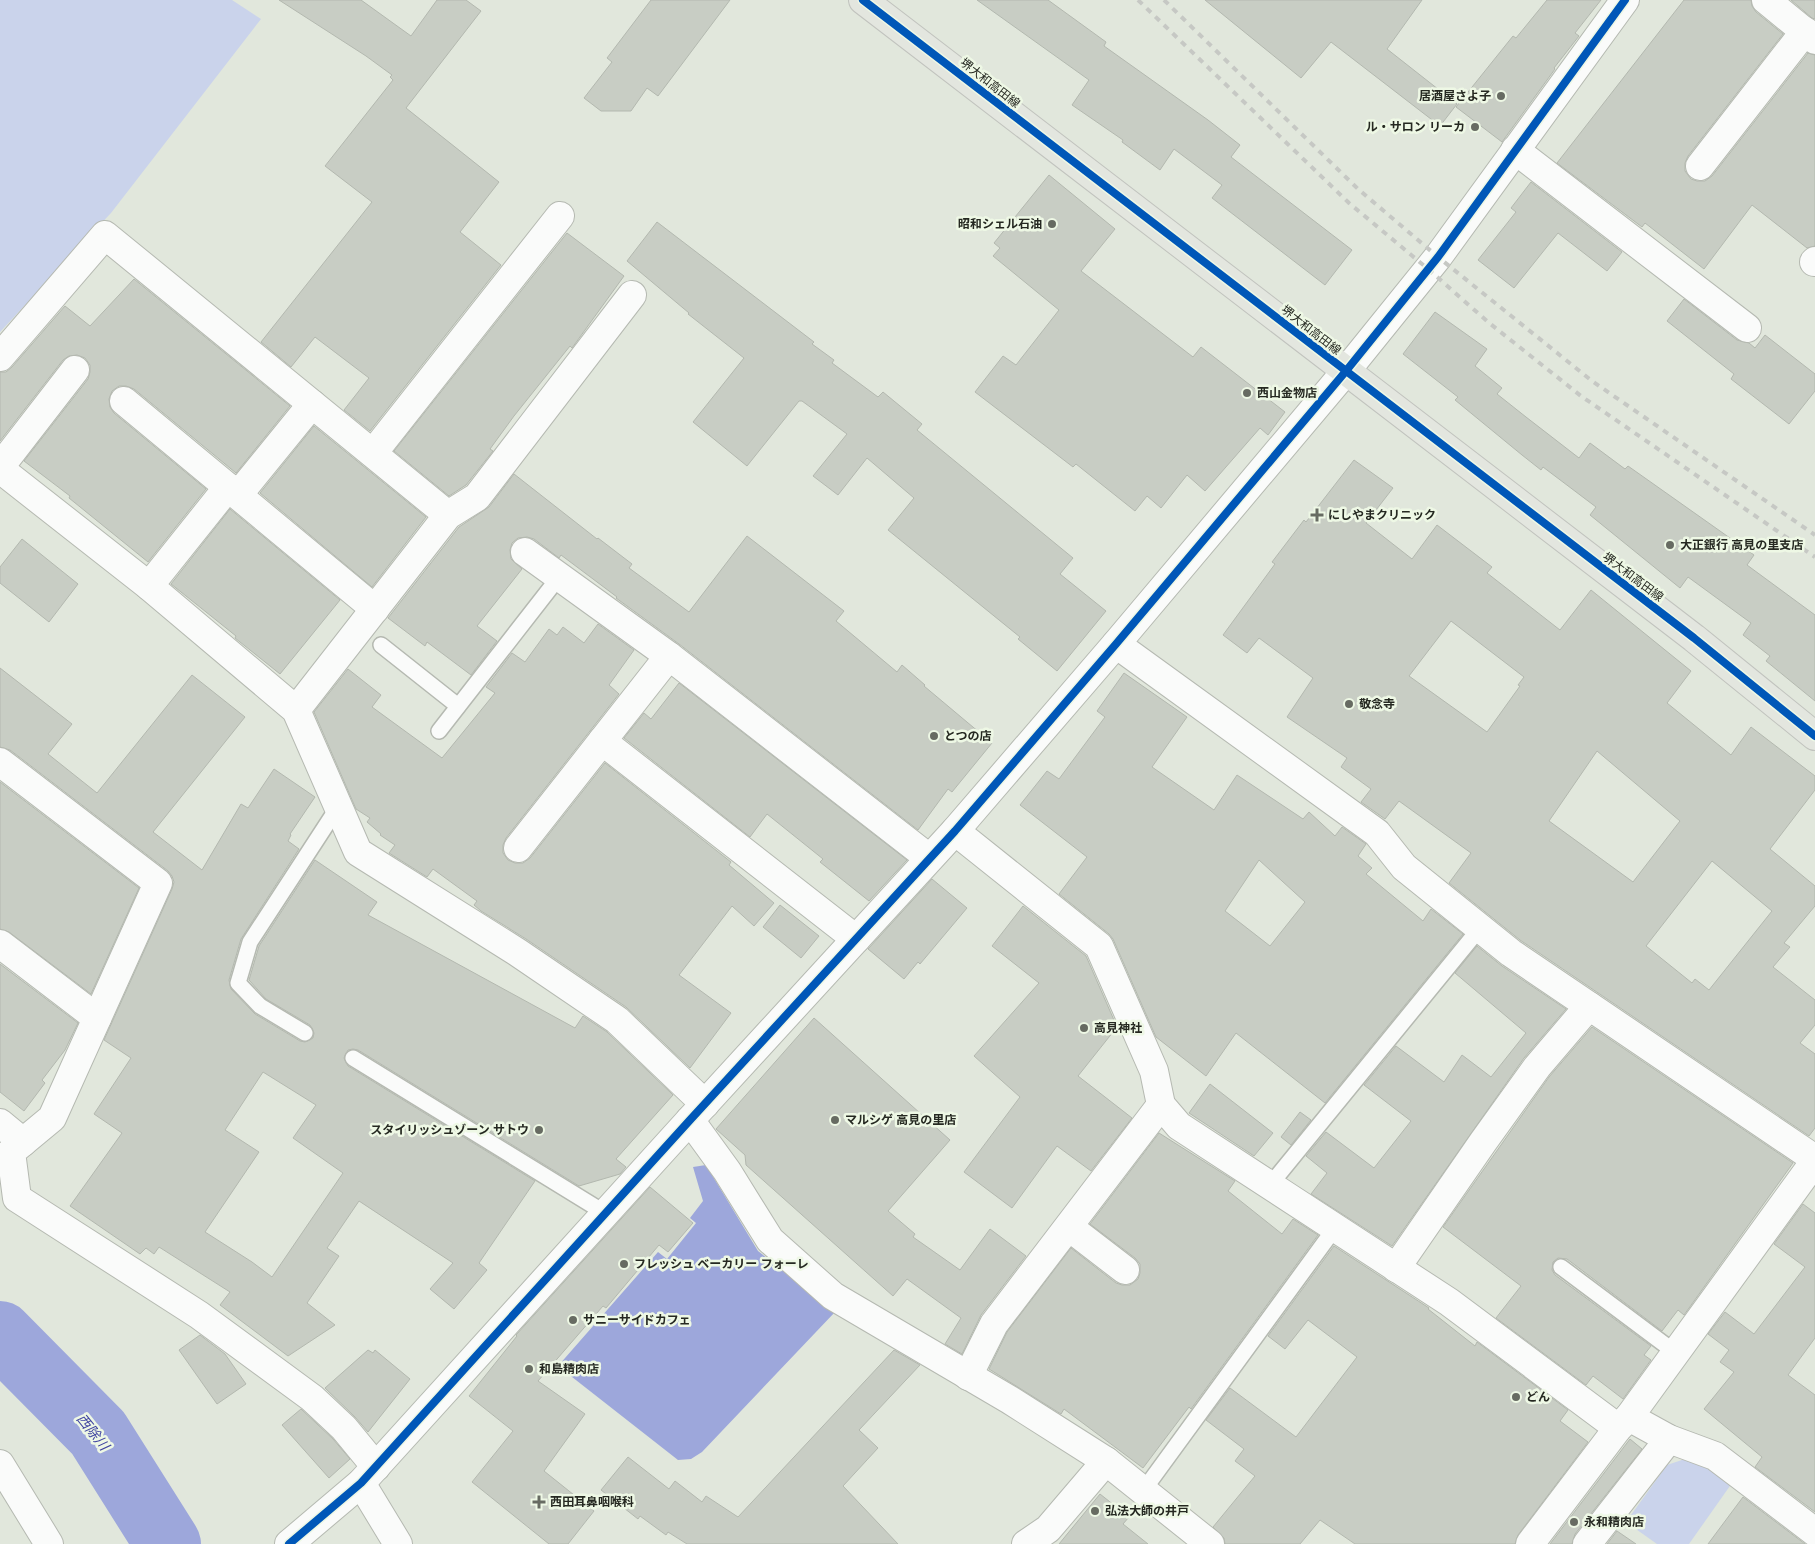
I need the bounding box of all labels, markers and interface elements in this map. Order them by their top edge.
street label: 堺大和高田線 [957,55,1023,111]
place label: 居酒屋さよ子 [1419,89,1491,103]
marker: 居酒屋さよ子 [1495,90,1507,102]
place label: ル・サロン リーカ [1366,120,1465,134]
marker: ル・サロン リーカ [1469,121,1481,133]
place label: 昭和シェル石油 [958,217,1042,231]
marker: 昭和シェル石油 [1046,218,1058,230]
street label: 堺大和高田線 [1278,302,1344,358]
place label: 西山金物店 [1257,386,1317,400]
marker: 西山金物店 [1241,387,1253,399]
marker: にしやまクリニック [1310,508,1324,522]
place label: にしやまクリニック [1328,508,1436,522]
place label: 大正銀行 高見の里支店 [1680,538,1803,552]
marker: 大正銀行 高見の里支店 [1664,539,1676,551]
street label: 堺大和高田線 [1600,550,1666,604]
place label: 敬念寺 [1359,697,1395,711]
marker: 敬念寺 [1343,698,1355,710]
place label: とつの店 [944,729,992,743]
marker: とつの店 [928,730,940,742]
place label: 高見神社 [1094,1021,1142,1035]
marker: 高見神社 [1078,1022,1090,1034]
place label: マルシゲ 高見の里店 [845,1113,956,1127]
marker: マルシゲ 高見の里店 [829,1114,841,1126]
place label: スタイリッシュゾーン サトウ [370,1123,529,1137]
marker: スタイリッシュゾーン サトウ [533,1124,545,1136]
place label: フレッシュ ベーカリー フォーレ [634,1257,809,1271]
marker: フレッシュ ベーカリー フォーレ [618,1258,630,1270]
place label: サニーサイドカフェ [583,1313,691,1327]
marker: サニーサイドカフェ [567,1314,579,1326]
place label: 和島精肉店 [539,1362,599,1376]
marker: 和島精肉店 [523,1363,535,1375]
place label: どん [1526,1390,1550,1404]
marker: どん [1510,1391,1522,1403]
water label: 西除川 [74,1411,114,1455]
marker: 西田耳鼻咽喉科 [532,1495,546,1509]
place label: 西田耳鼻咽喉科 [550,1495,634,1509]
place label: 弘法大師の井戸 [1105,1504,1189,1518]
marker: 弘法大師の井戸 [1089,1505,1101,1517]
place label: 永和精肉店 [1584,1515,1644,1529]
marker: 永和精肉店 [1568,1516,1580,1528]

